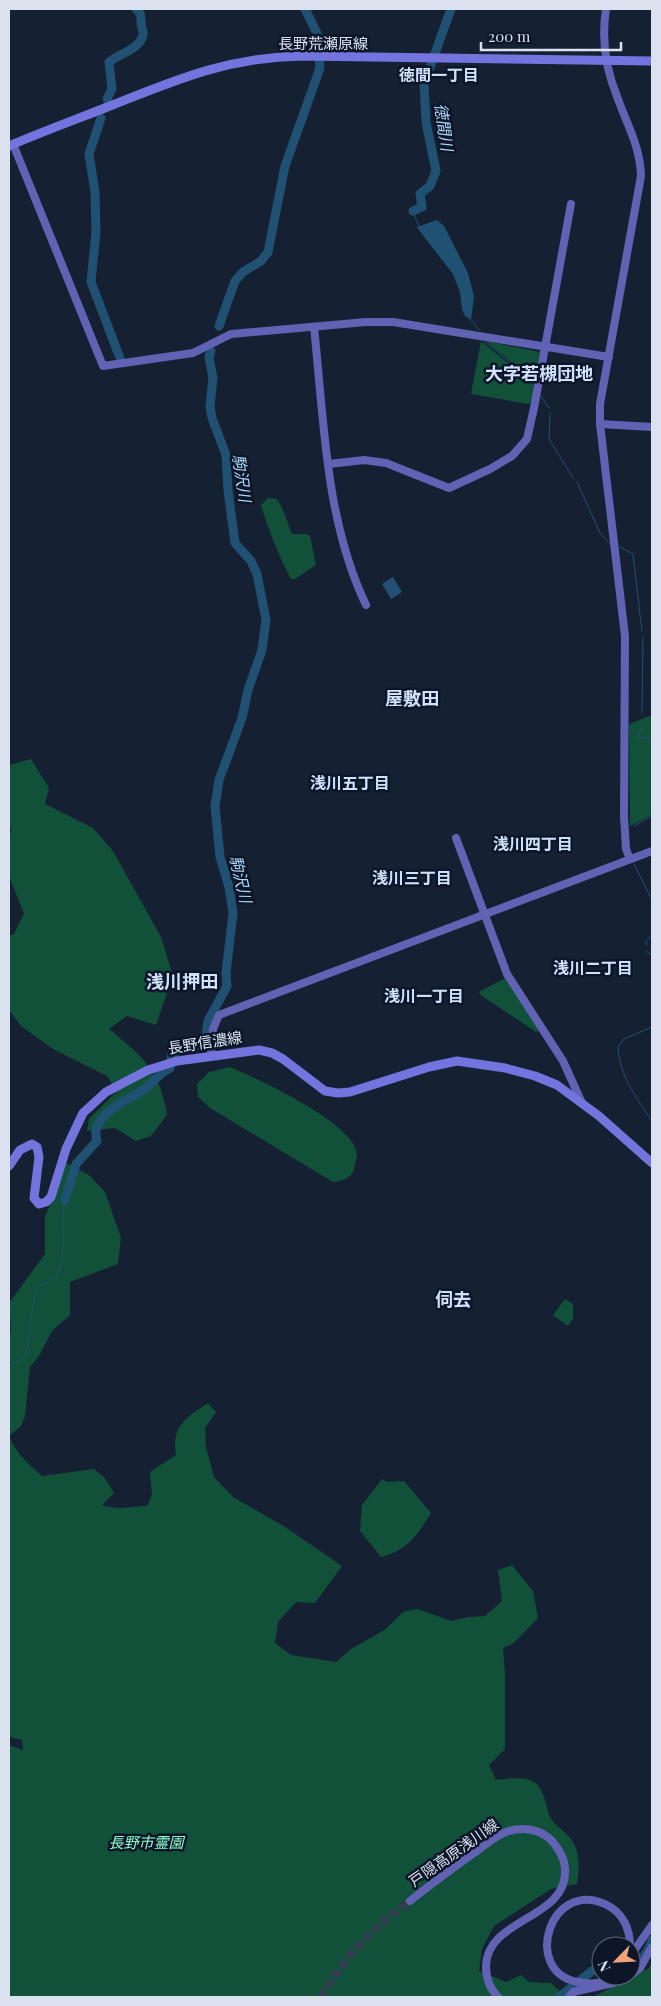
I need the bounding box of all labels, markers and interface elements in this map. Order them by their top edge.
scale bar [481,20,621,52]
text: 200 m [488,26,531,46]
street label: 長野荒瀬原線 [278,33,368,53]
district label: 徳間一丁目 [399,64,479,85]
water label: 徳間川 [431,102,459,154]
district label: 大字若槻団地 [485,361,593,385]
water label: 駒沢川 [229,453,257,505]
district label: 屋敷田 [385,686,439,710]
district label: 浅川五丁目 [310,772,390,793]
district label: 浅川四丁目 [493,833,573,854]
water label: 駒沢川 [226,853,258,907]
district label: 浅川三丁目 [372,867,452,888]
district label: 浅川二丁目 [553,957,633,978]
district label: 浅川押田 [146,969,218,993]
district label: 浅川一丁目 [384,985,464,1006]
street label: 長野信濃線 [166,1026,243,1058]
district label: 伺去 [435,1287,471,1311]
street label: 戸隠高原浅川線 [405,1814,502,1890]
park label: 長野市霊園 [108,1832,185,1852]
north arrow [591,1936,641,1986]
text: N [593,1958,614,1975]

